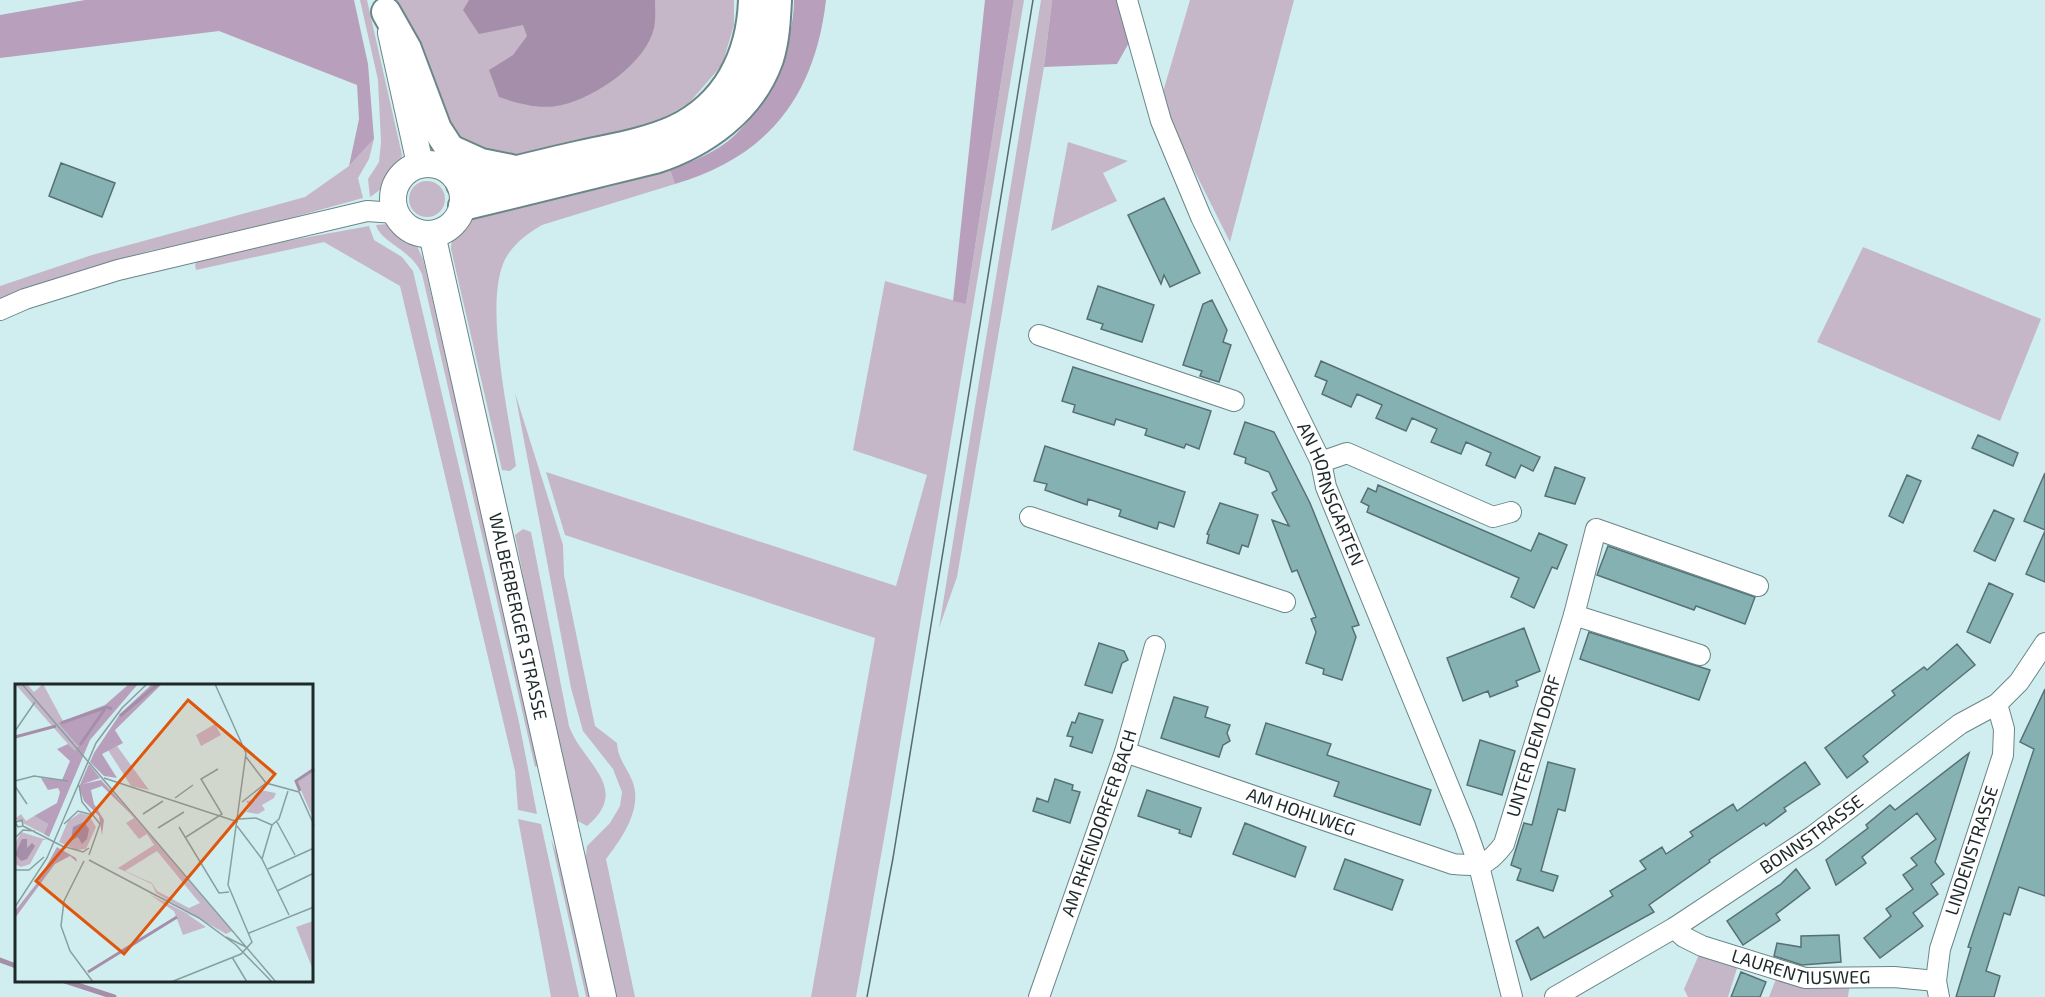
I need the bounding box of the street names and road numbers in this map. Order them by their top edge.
street label: AN HORNSGARTEN [1293,418,1369,569]
street label: WALBERBERGER STRASSE [485,511,553,722]
street label: UNTER DEM DORF [1501,672,1565,819]
street label: AM RHEINDORFER BACH [1056,727,1141,919]
street label: AM HOHLWEG [1244,782,1359,840]
street label: LINDENSTRASSE [1940,783,2002,918]
street label: BONNSTRASSE [1755,790,1867,878]
street label: LAURENTIUSWEG [1729,944,1871,988]

